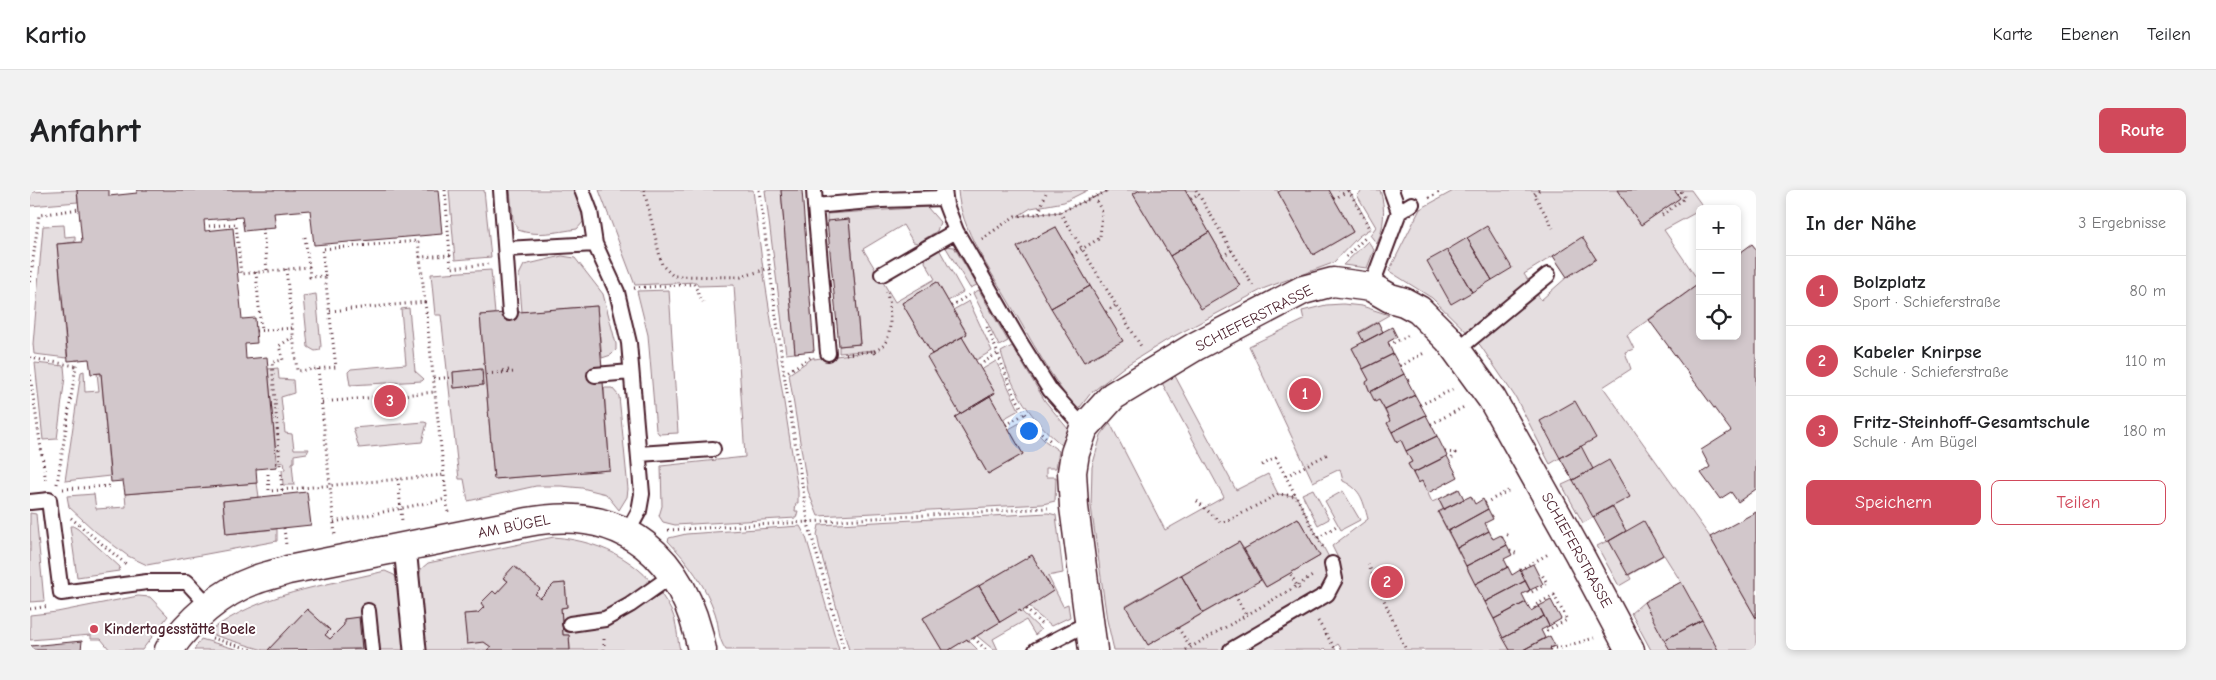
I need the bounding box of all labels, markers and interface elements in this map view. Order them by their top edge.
text: Kartio [25,21,87,49]
text: Karte [1992,24,2033,45]
text: Ebenen [2061,24,2119,45]
text: Teilen [2147,24,2191,45]
button: Route [2099,108,2186,153]
text: Anfahrt [30,110,141,151]
map controls [1696,205,1741,340]
button: + [1696,205,1741,250]
text: In der Nähe [1806,211,1916,235]
text: 3 Ergebnisse [2078,214,2166,232]
button: − [1696,250,1741,295]
text: Bolzplatz [1853,271,1926,293]
street label: SCHIEFERSTRASSE [1192,281,1316,355]
text: 1 [1819,282,1825,300]
text: 80 m [2129,282,2166,300]
text: Sport · Schieferstraße [1853,293,2001,311]
button: locate [1696,295,1741,340]
text: Kabeler Knirpse [1853,341,1981,363]
text: 2 [1818,352,1826,370]
text: 110 m [2125,352,2166,370]
text: Schule · Schieferstraße [1853,363,2009,381]
pin: 1 [1289,375,1321,413]
pin: 3 [374,382,406,420]
text: Fritz-Steinhoff-Gesamtschule [1853,411,2090,433]
your location [1016,418,1042,444]
text: 3 [1818,422,1826,440]
text: 180 m [2123,422,2166,440]
text: Schule · Am Bügel [1853,433,1977,451]
button: Speichern [1806,480,1981,525]
button: Teilen [1991,480,2166,525]
street label: SCHIEFERSTRASSE [1538,489,1616,611]
street label: AM BÜGEL [476,510,552,542]
pin: 2 [1371,563,1403,601]
place label: Kindertagesstätte Boele [104,620,256,638]
marker: Kindertagesstätte Boele [88,623,100,635]

